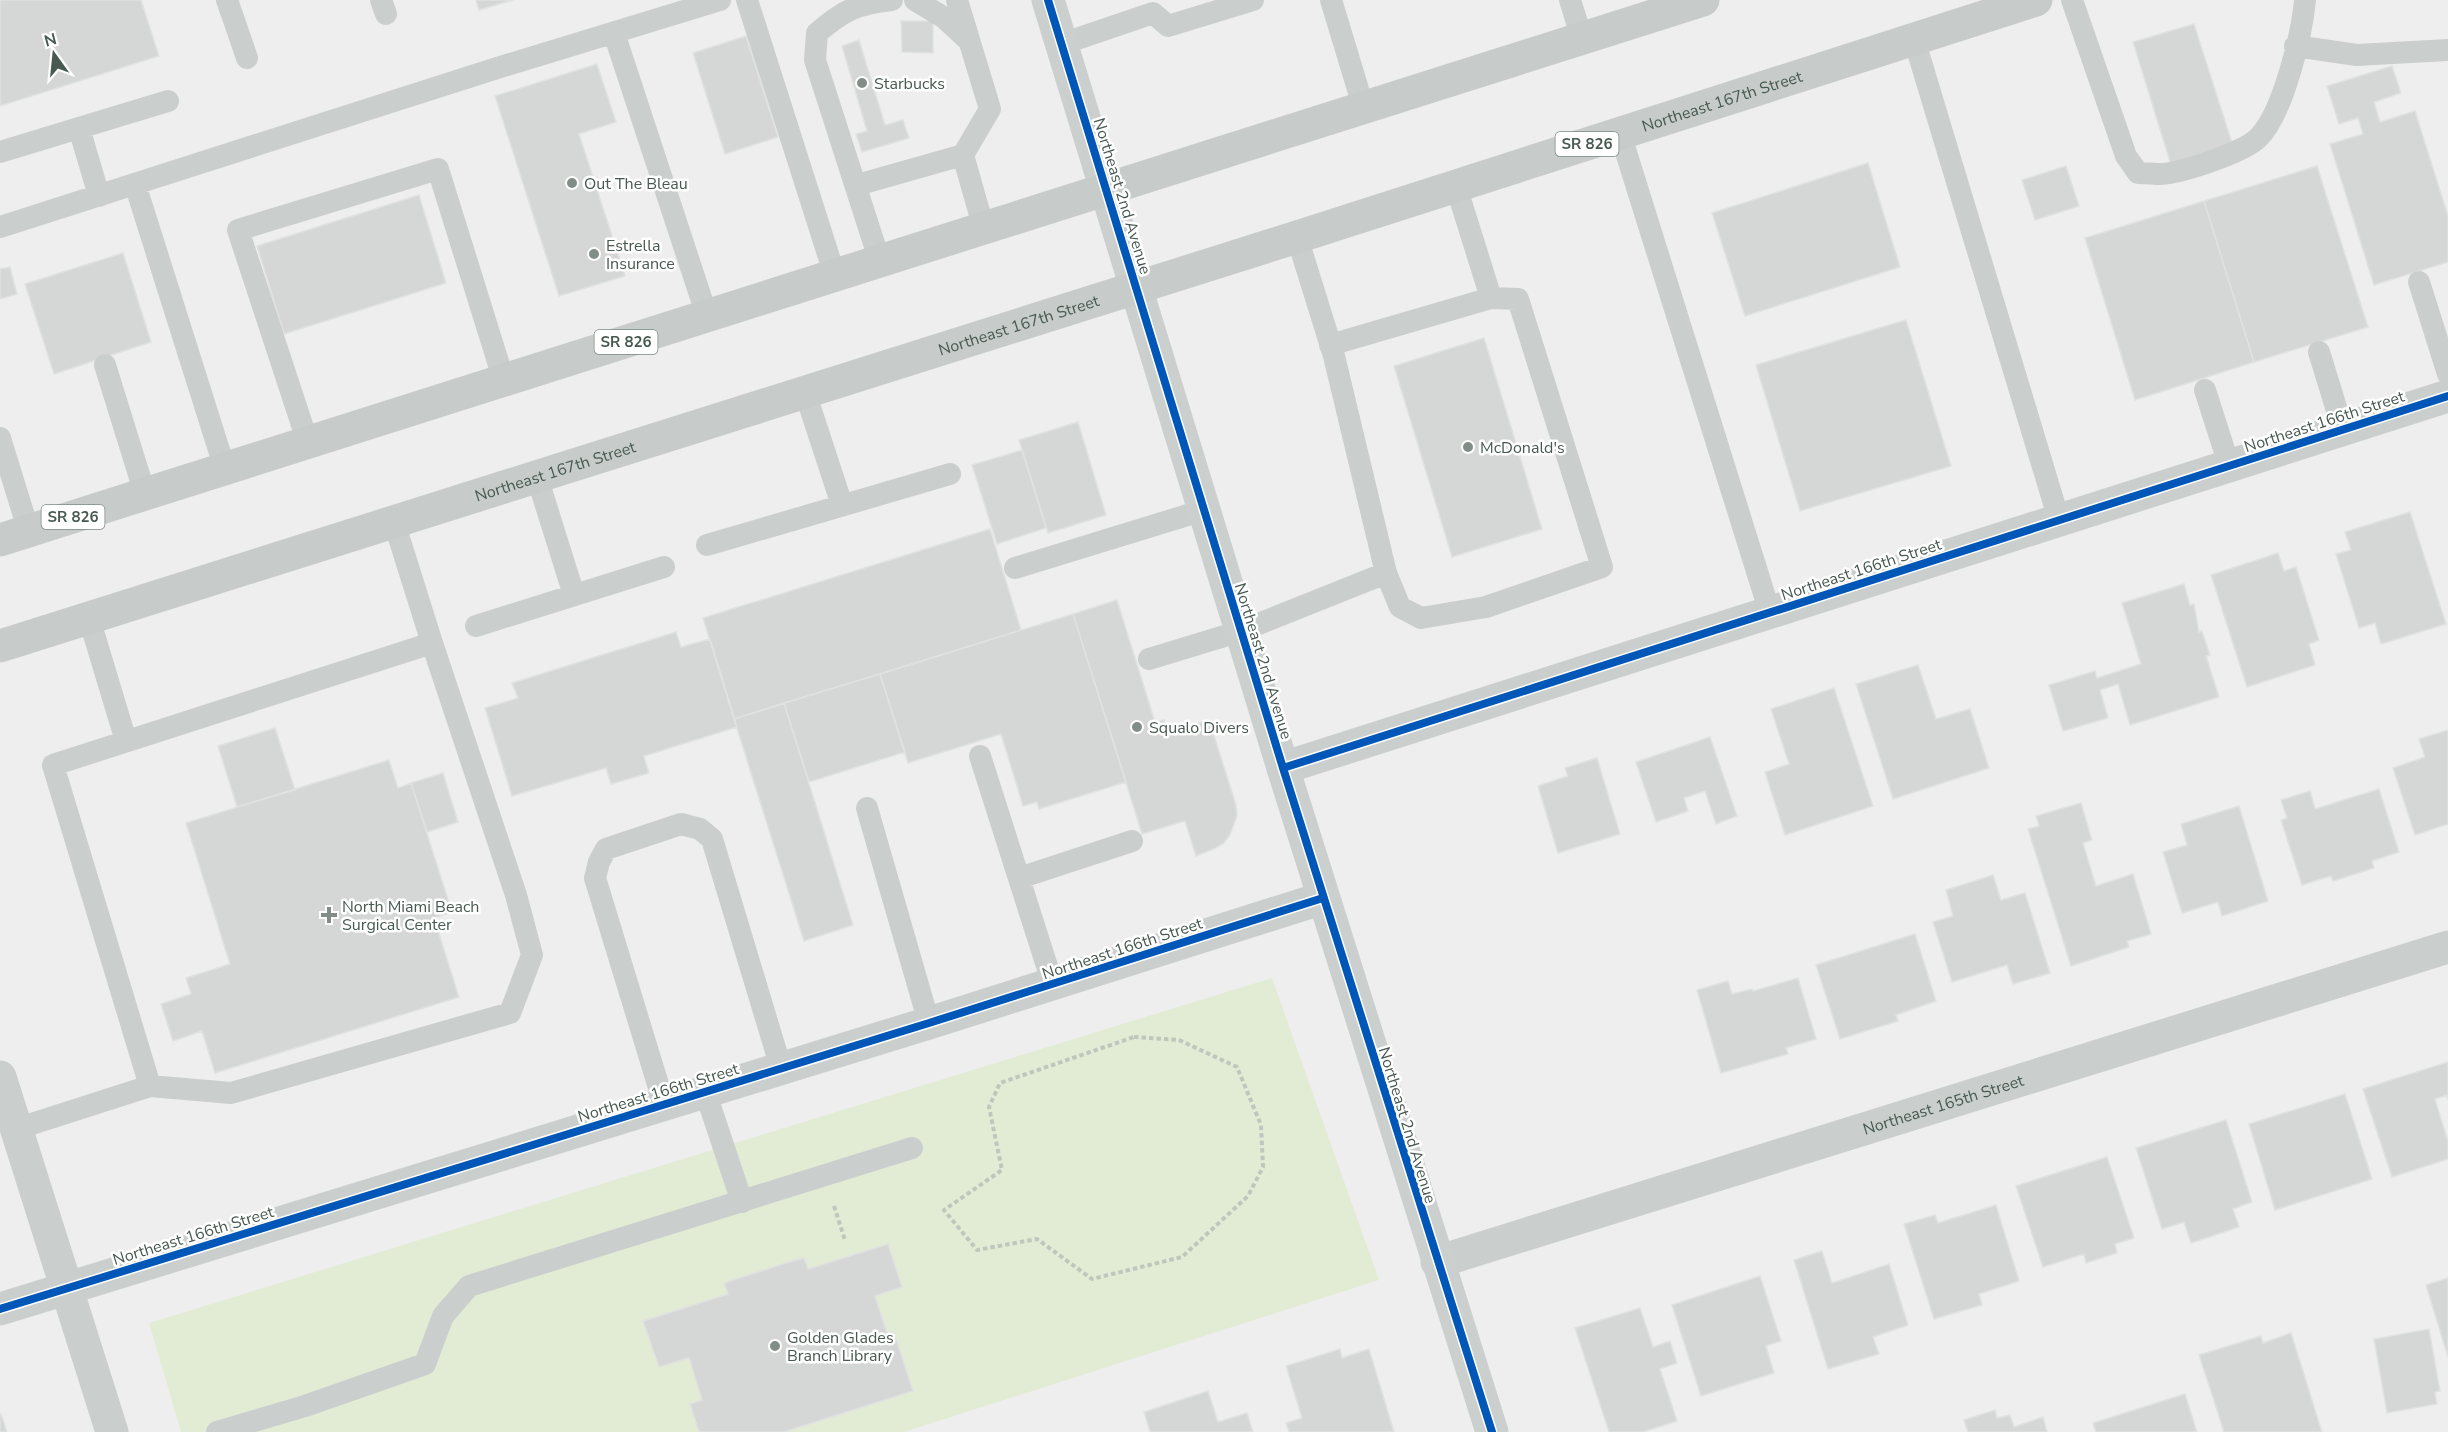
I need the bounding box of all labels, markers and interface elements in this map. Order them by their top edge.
north arrow [24,24,84,84]
text: N [42,28,59,53]
street label: Northeast 167th Street [1639,66,1805,138]
place label: Starbucks [874,73,945,95]
marker: Starbucks [855,76,869,90]
street label: Northeast 2nd Avenue [1088,115,1156,277]
road number: SR 826 [1556,132,1618,156]
place label: Out The Bleau [584,173,688,195]
marker: Out The Bleau [565,176,579,190]
place label: Estrella Insurance [606,235,675,275]
marker: Estrella Insurance [587,247,601,261]
street label: Northeast 167th Street [936,290,1102,361]
road number: SR 826 [594,330,658,354]
street label: Northeast 166th Street [2241,386,2408,458]
street label: Northeast 167th Street [472,436,639,508]
place label: McDonald's [1480,437,1565,459]
marker: McDonald's [1461,440,1475,454]
road number: SR 826 [42,505,104,529]
street label: Northeast 166th Street [1778,534,1945,606]
street label: Northeast 2nd Avenue [1229,580,1297,742]
place label: Squalo Divers [1149,717,1249,739]
marker: Squalo Divers [1130,720,1144,734]
place label: North Miami Beach Surgical Center [342,896,479,936]
marker: North Miami Beach Surgical Center [320,906,338,924]
street label: Northeast 166th Street [1039,913,1206,985]
street label: Northeast 2nd Avenue [1373,1044,1441,1206]
street label: Northeast 166th Street [575,1058,742,1128]
street label: Northeast 165th Street [1860,1070,2027,1141]
street label: Northeast 166th Street [110,1201,277,1271]
place label: Golden Glades Branch Library [787,1327,894,1367]
marker: Golden Glades Branch Library [768,1339,782,1353]

